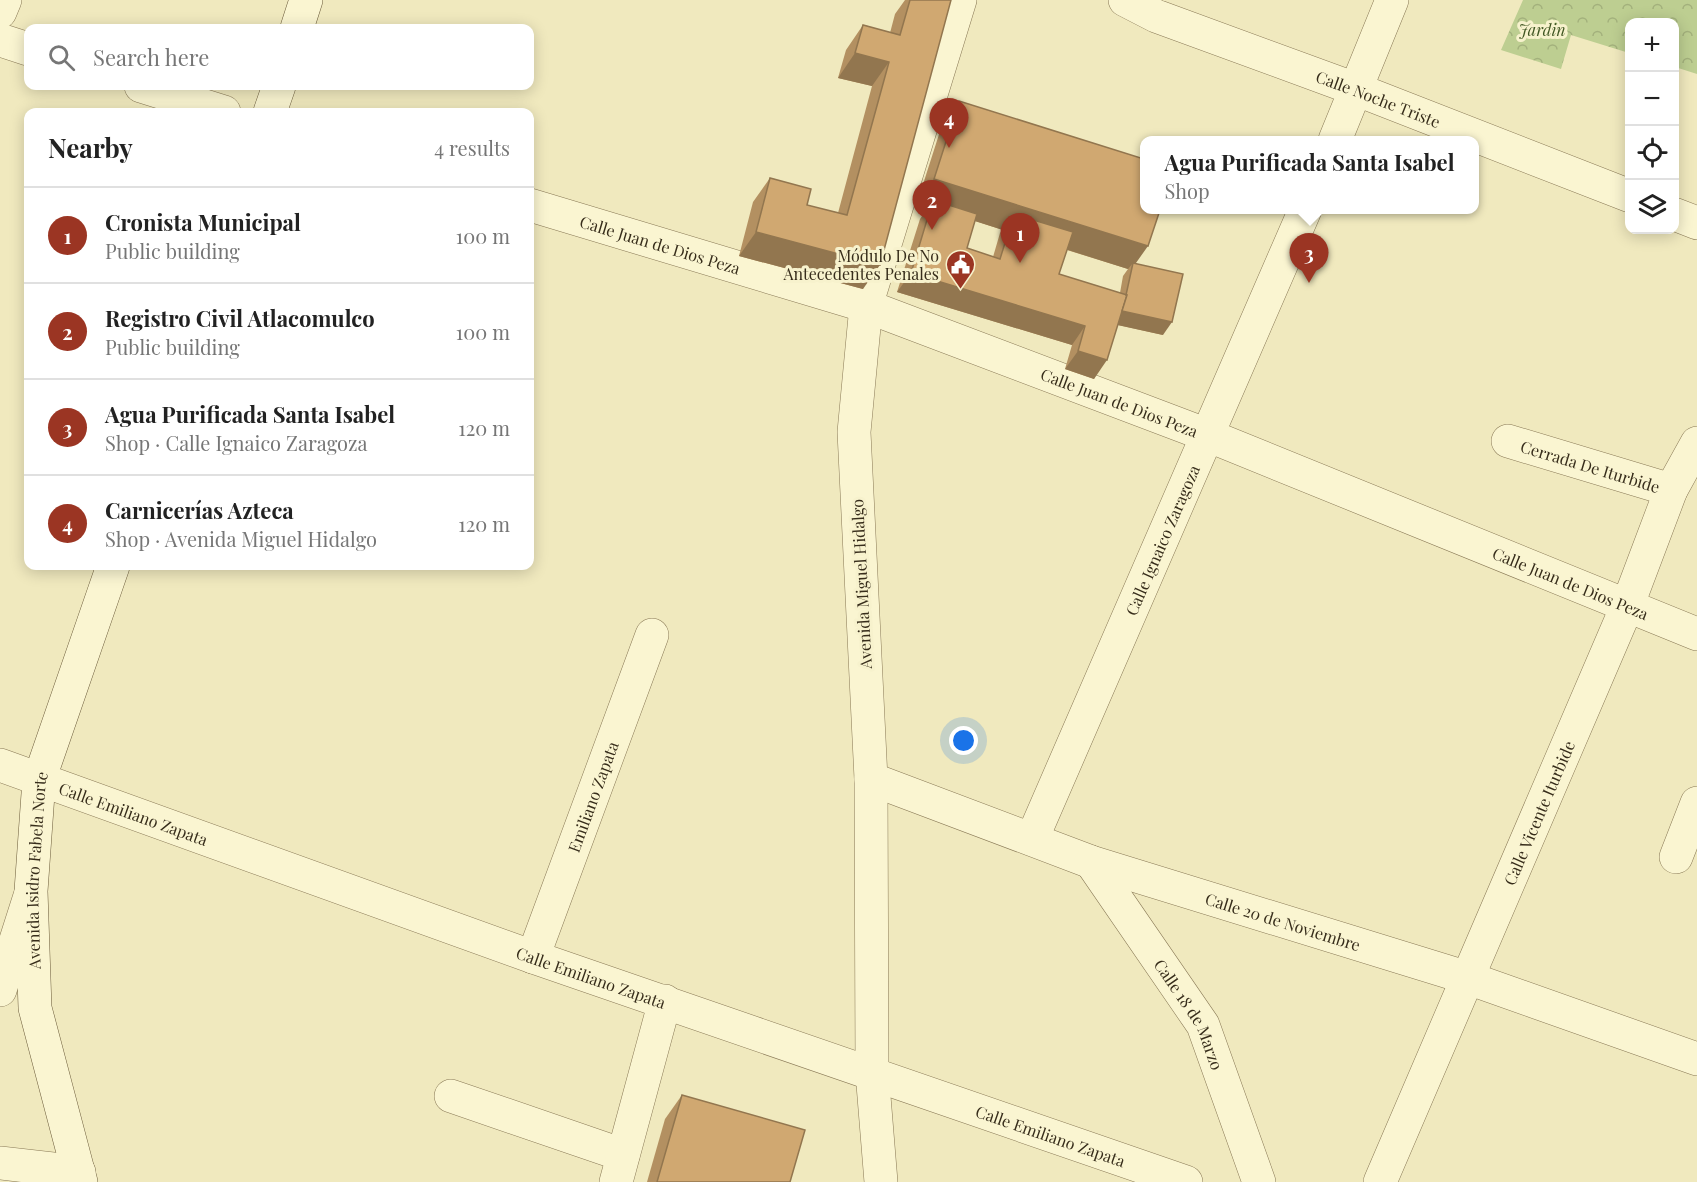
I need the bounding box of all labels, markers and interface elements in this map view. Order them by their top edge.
map controls [1625,18,1679,234]
button: + [1625,18,1679,72]
park label: Jardin [1518,19,1566,40]
search box [24,24,534,90]
icon: search [45,41,78,74]
text: Search here [93,42,209,72]
street label: Calle Noche Triste [1313,65,1444,132]
button: − [1625,72,1679,126]
pin: 4 [930,98,968,148]
button: locate [1625,126,1679,180]
text: Nearby [48,130,133,165]
text: 4 results [434,134,510,161]
popup [1140,136,1479,214]
text: Agua Purificada Santa Isabel [1164,147,1455,177]
text: Shop [1164,177,1210,204]
pin: 2 [912,180,952,230]
button: layers [1625,180,1679,234]
text: Cronista Municipal [105,207,301,237]
street label: Calle Juan de Dios Peza [578,210,743,278]
pin: 1 [1000,214,1040,263]
text: 1 [64,222,71,249]
text: 100 m [456,222,510,249]
pin: 3 [1290,234,1328,283]
text: Public building [105,237,240,264]
place label: Módulo De No Antecedentes Penales [782,245,939,284]
public building icon: Módulo De No Antecedentes Penales [944,248,976,290]
text: Registro Civil Atlacomulco [105,303,375,333]
text: 2 [62,318,73,345]
text: 100 m [456,318,510,345]
text: Public building [105,333,240,360]
street label: Calle Juan de Dios Peza [1038,363,1201,441]
text: Agua Purificada Santa Isabel [105,399,395,429]
text: 3 [63,414,72,441]
text: 120 m [458,414,510,441]
text: Shop · Calle Ignaico Zaragoza [105,429,368,456]
street label: Cerrada De Iturbide [1518,435,1662,497]
street label: Calle Ignaico Zaragoza [1120,462,1204,618]
text: Carnicerías Azteca [105,495,294,525]
street label: Avenida Miguel Hidalgo [846,498,876,670]
text: 4 [62,510,73,537]
text: 120 m [458,510,510,537]
text: Shop · Avenida Miguel Hidalgo [105,525,377,552]
street label: Calle Juan de Dios Peza [1490,542,1652,624]
your location [949,726,978,755]
street label: Calle Vicente Iturbide [1498,737,1579,888]
street label: Emiliano Zapata [562,738,622,855]
street label: Avenida Isidro Fabela Norte [20,768,52,971]
street label: Calle Emiliano Zapata [56,777,211,850]
street label: Calle 20 de Noviembre [1203,887,1363,955]
street label: Calle Emiliano Zapata [514,941,669,1012]
street label: Calle 18 de Marzo [1150,955,1229,1073]
street label: Calle Emiliano Zapata [973,1100,1128,1171]

